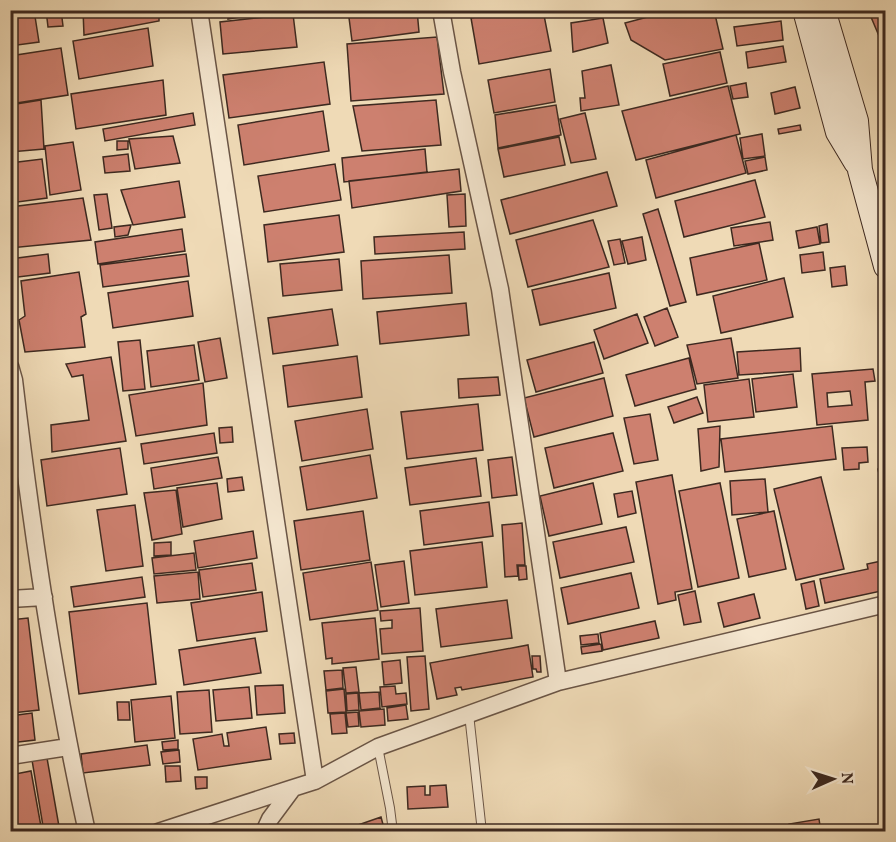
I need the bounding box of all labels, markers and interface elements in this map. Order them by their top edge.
north arrow [803,749,863,809]
text: N [835,772,857,785]

